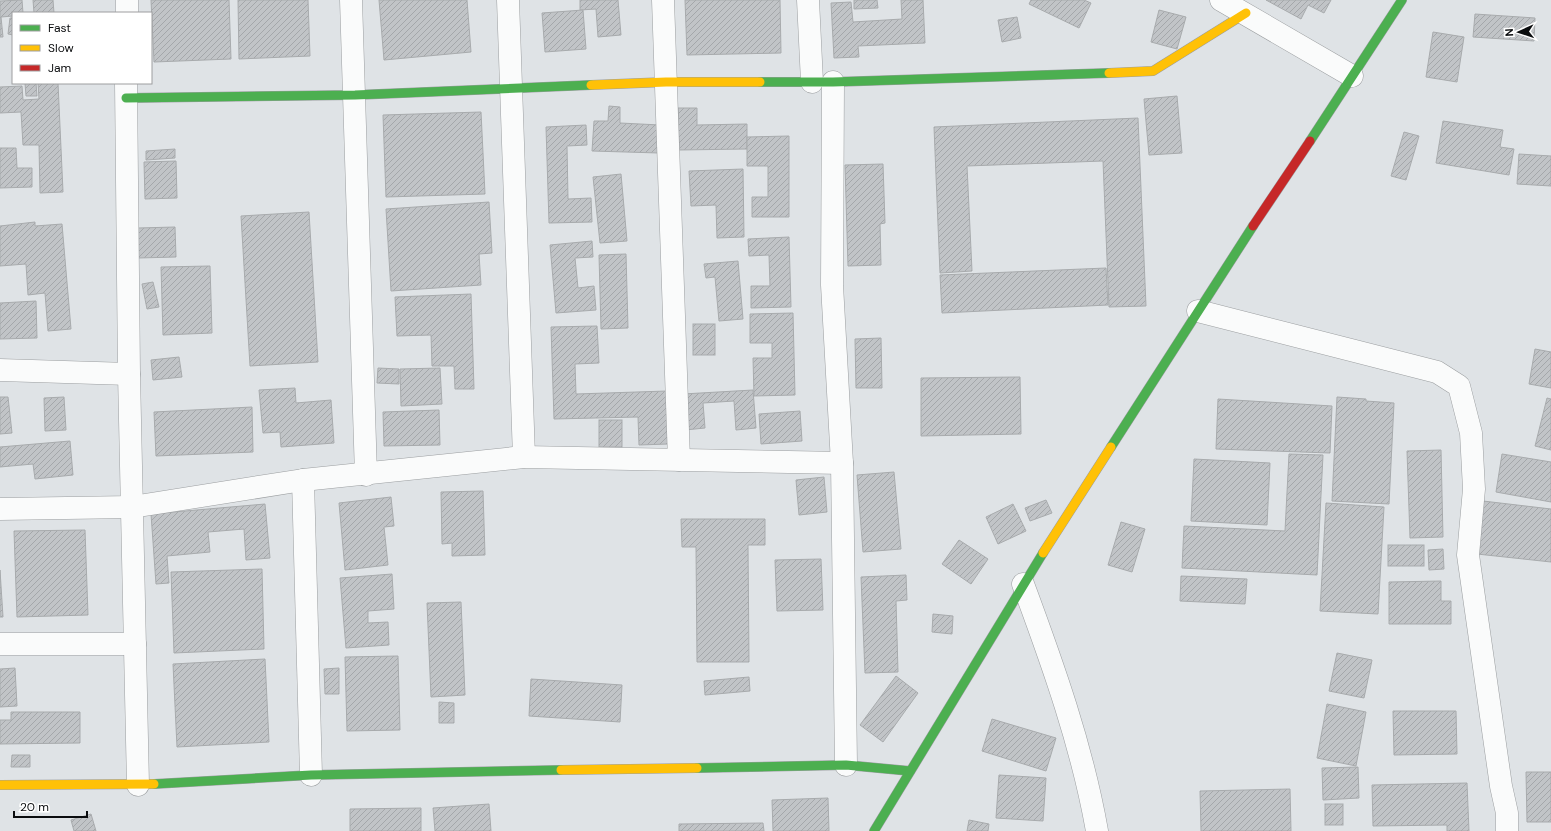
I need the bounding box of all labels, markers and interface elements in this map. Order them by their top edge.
legend [12,12,152,84]
north arrow [1499,12,1539,52]
text: Fast [48,20,71,36]
text: N [1502,28,1516,37]
text: Slow [48,40,74,56]
text: Jam [48,60,71,76]
scale bar [14,793,87,819]
text: 20 m [20,799,49,815]

